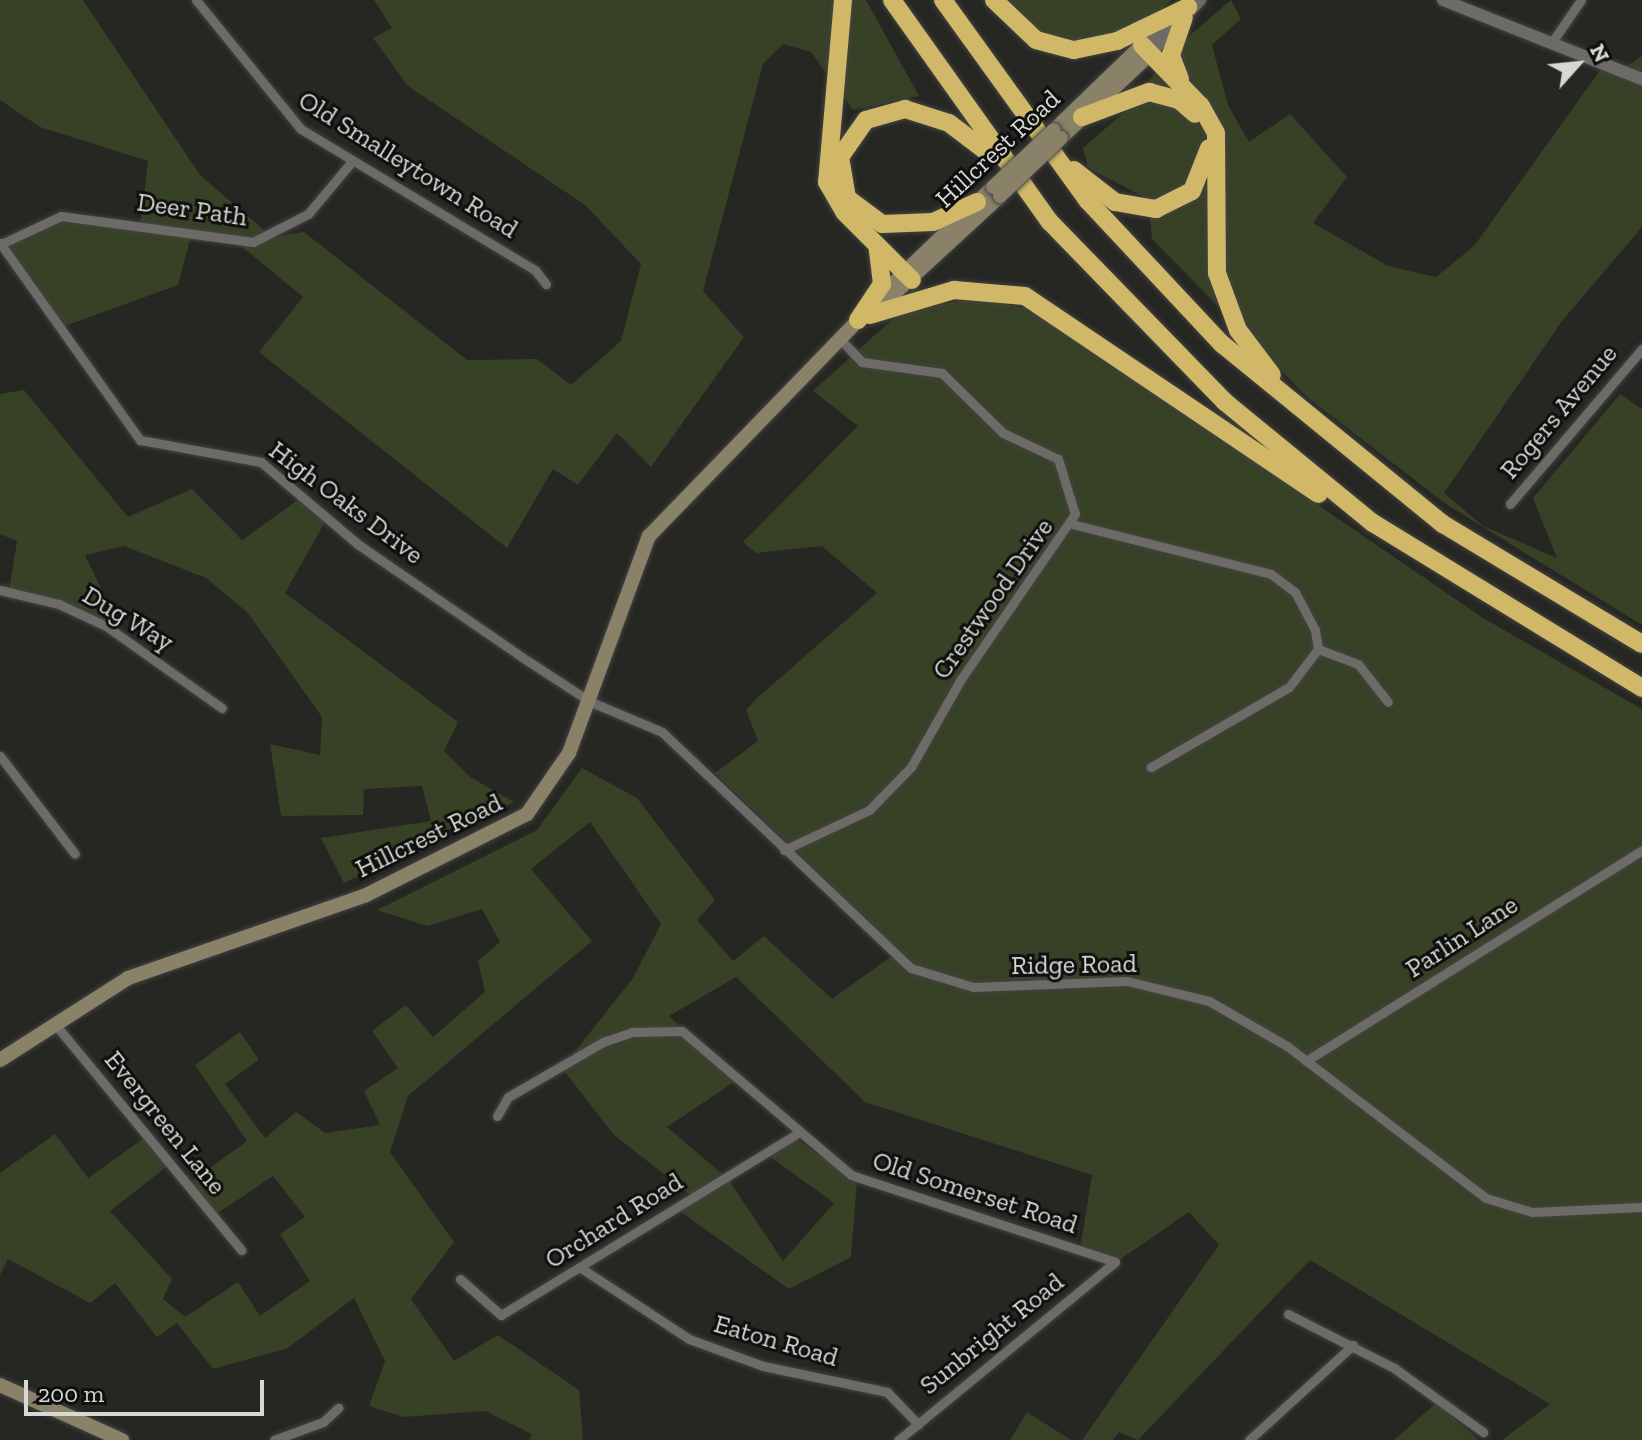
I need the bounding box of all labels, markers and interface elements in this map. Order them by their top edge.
north arrow [1538,24,1618,104]
text: N [1584,39,1616,66]
street label: Hillcrest Road [929,83,1067,215]
street label: Old Smalleytown Road [293,85,523,245]
street label: Deer Path [135,187,249,233]
street label: Rogers Avenue [1494,338,1624,486]
street label: High Oaks Drive [263,435,429,571]
street label: Crestwood Drive [926,513,1060,685]
street label: Dug Way [76,579,180,659]
street label: Hillcrest Road [351,787,507,885]
street label: Parlin Lane [1400,889,1524,985]
street label: Ridge Road [1011,948,1137,982]
street label: Evergreen Lane [98,1045,232,1201]
street label: Old Somerset Road [869,1145,1081,1241]
street label: Orchard Road [540,1166,688,1276]
street label: Sunbright Road [914,1267,1070,1401]
street label: Eaton Road [710,1308,842,1374]
scale bar [28,1364,268,1414]
text: 200 m [38,1379,104,1408]

